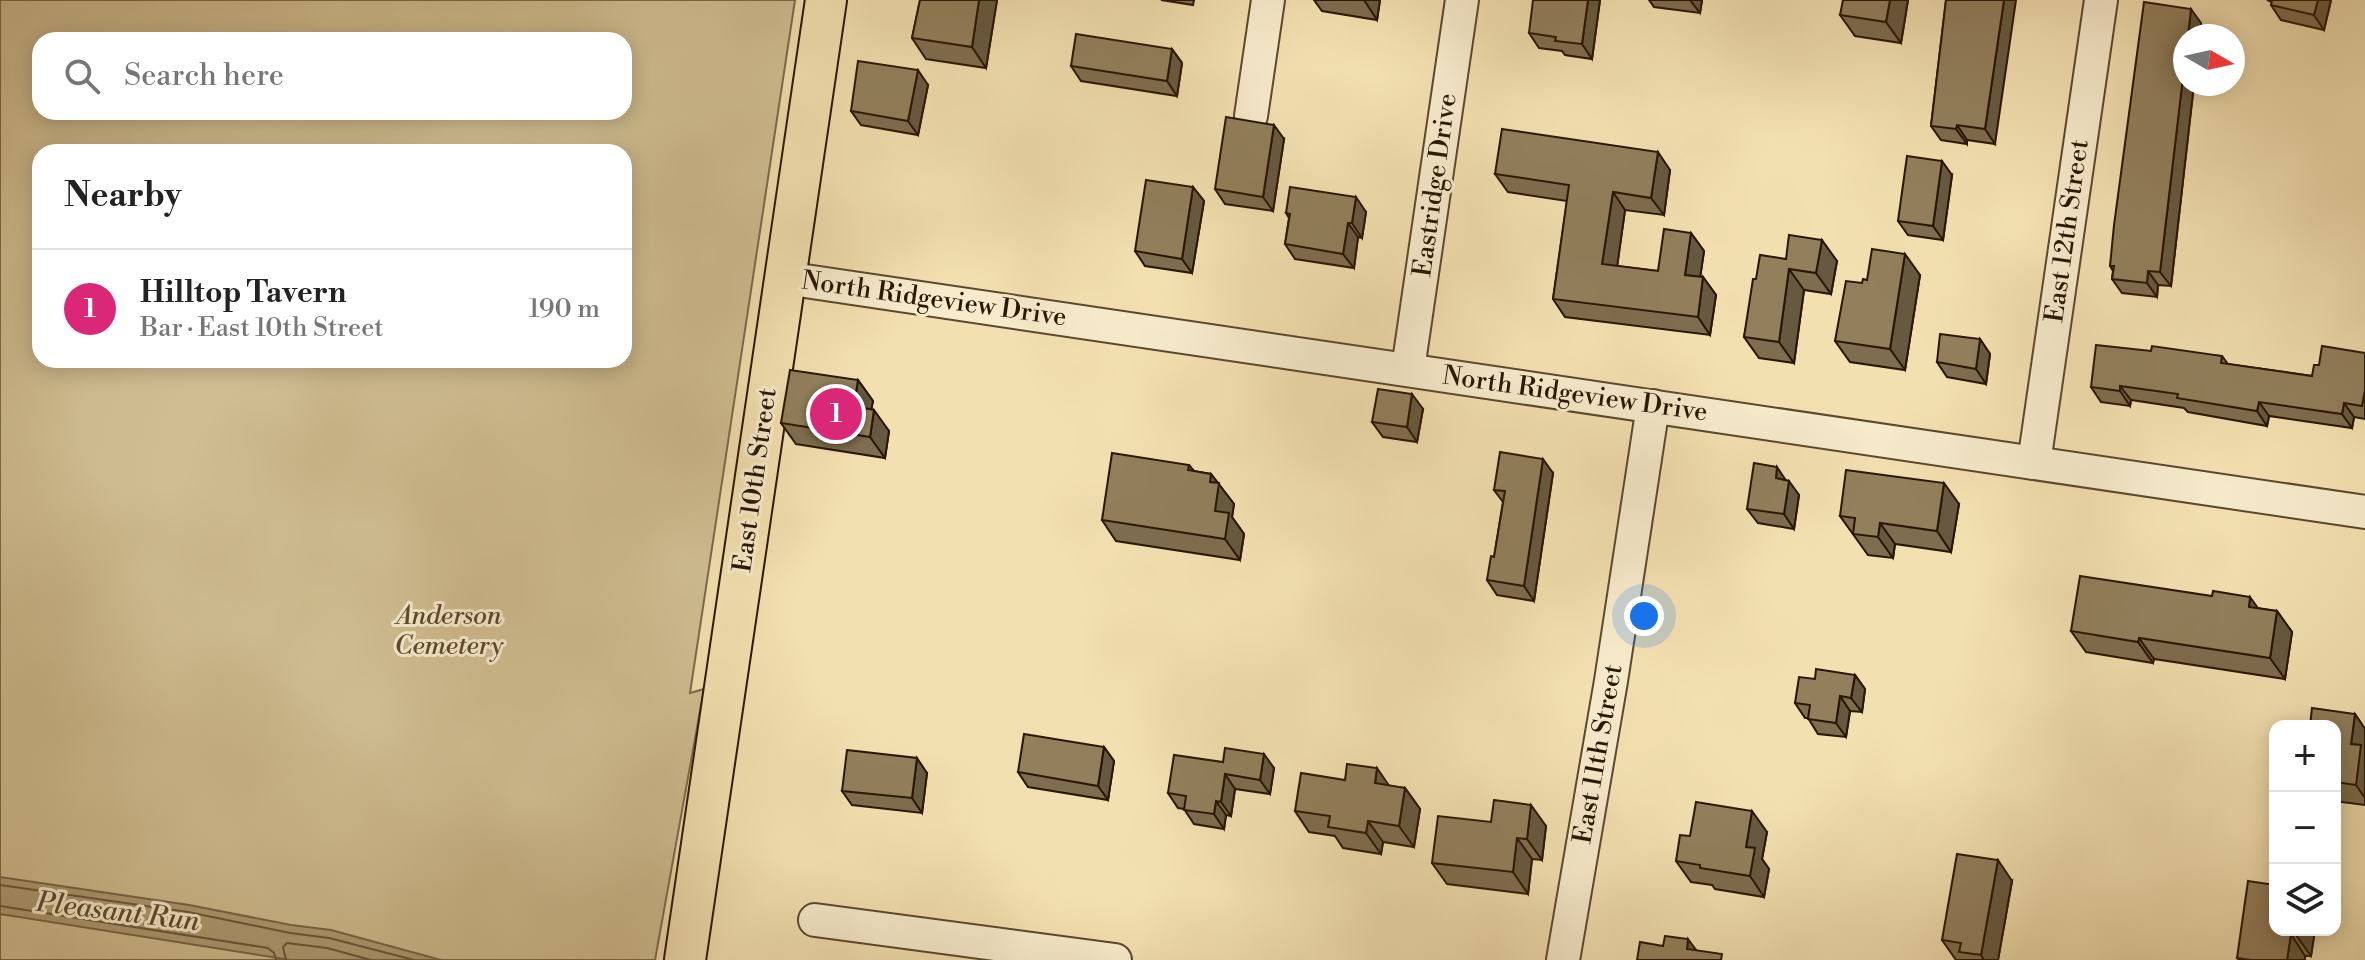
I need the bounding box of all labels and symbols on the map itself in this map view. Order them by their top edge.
north arrow [2173,24,2245,96]
street label: Eastridge Drive [1406,91,1464,279]
street label: East 12th Street [2038,137,2096,325]
street label: North Ridgeview Drive [799,265,1069,333]
street label: North Ridgeview Drive [1440,360,1710,428]
pin: 1 [810,384,862,444]
street label: East 10th Street [726,386,784,574]
your location [1624,596,1664,636]
park label: Anderson Cemetery [393,600,504,662]
street label: East 11th Street [1566,662,1630,846]
water label: Pleasant Run [34,885,202,939]

